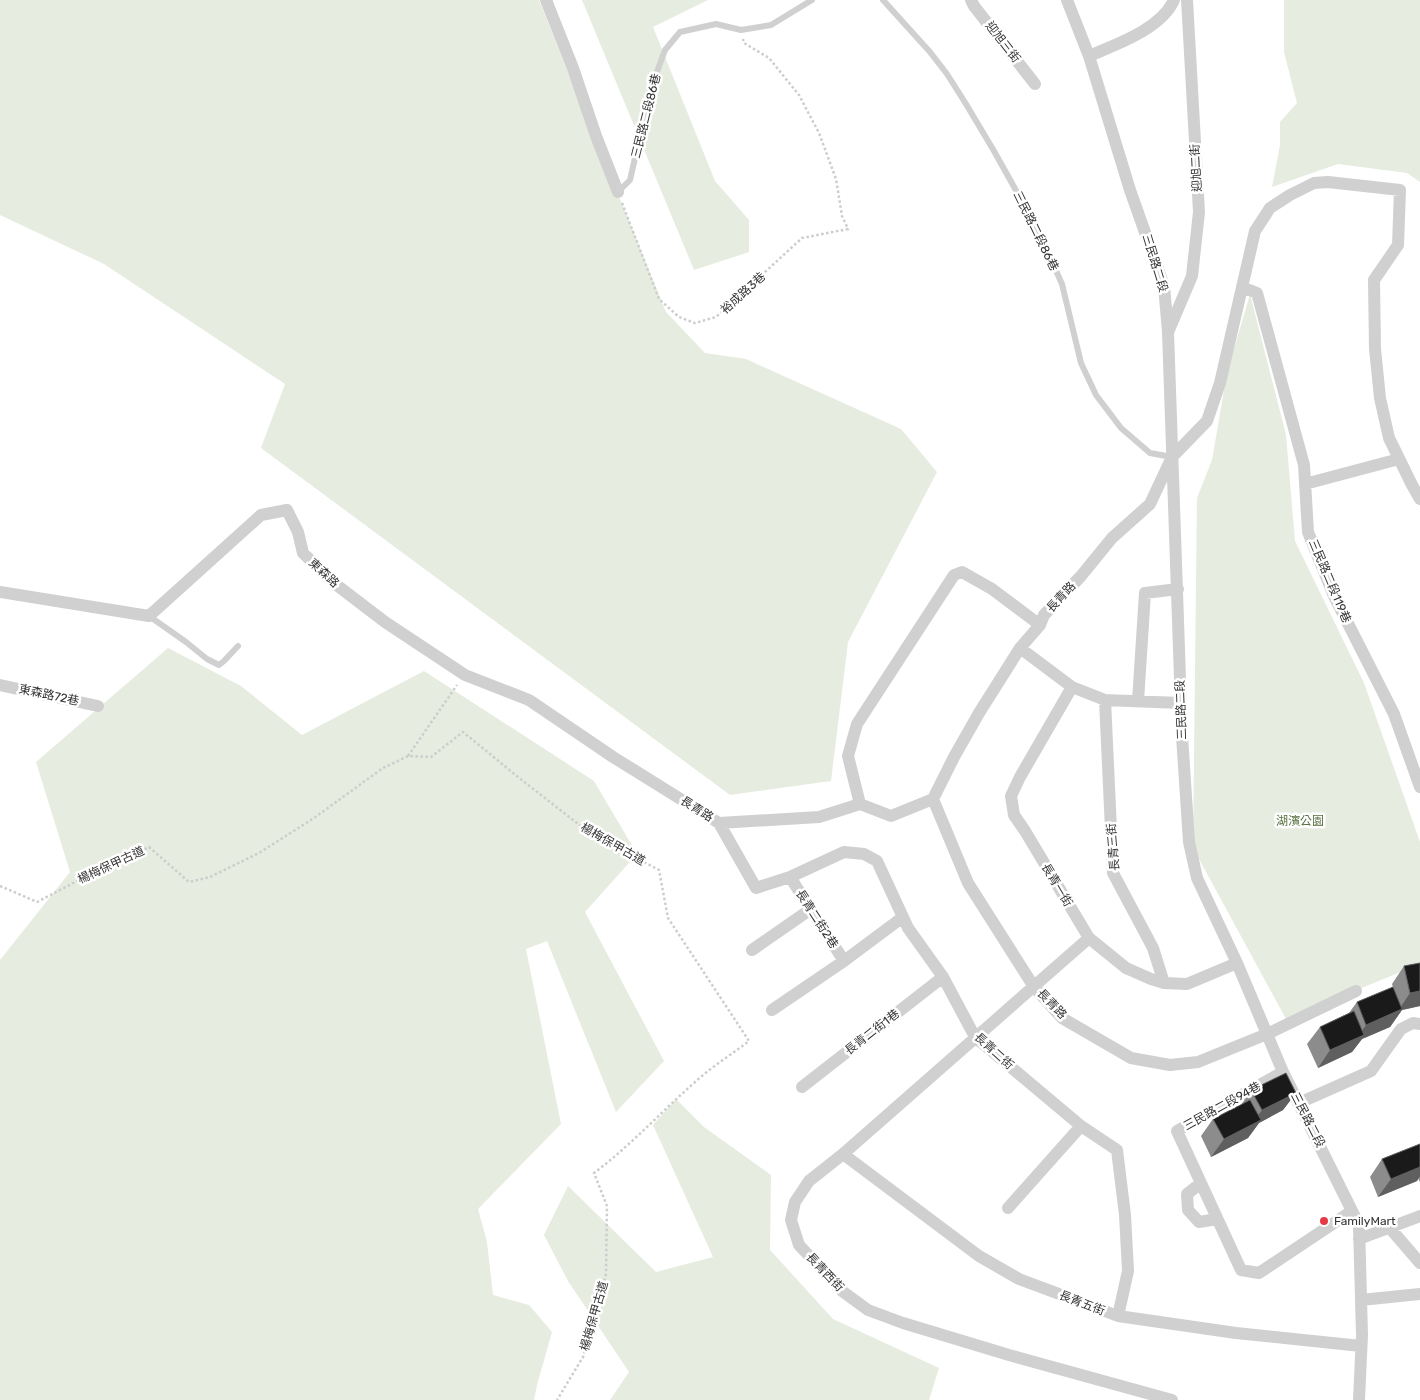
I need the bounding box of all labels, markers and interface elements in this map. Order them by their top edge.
street label: 迎旭三街 [983,19,1023,65]
street label: 三民路二段86巷 [629,72,663,160]
street label: 迎旭二街 [1188,144,1204,192]
street label: 三民路二段86巷 [1011,189,1061,273]
street label: 三民路二段 [1140,232,1170,294]
street label: 裕成路3巷 [718,269,768,317]
street label: 三民路二段119巷 [1306,537,1354,625]
street label: 東森路 [306,556,342,590]
street label: 長青路 [1044,579,1078,615]
street label: 三民路二段 [1173,680,1189,740]
street label: 東森路72巷 [18,682,80,708]
street label: 長青路 [678,794,716,824]
park label: 湖濱公園 [1276,814,1324,828]
street label: 楊梅保甲古道 [578,820,648,868]
street label: 長青三街 [1104,822,1122,872]
street label: 楊梅保甲古道 [75,843,147,887]
street label: 長青一街 [1039,861,1075,909]
street label: 長青二街2巷 [793,887,841,951]
street label: 長青路 [1034,986,1070,1022]
street label: 長青二街1巷 [842,1006,902,1058]
street label: 長青二街 [971,1030,1017,1072]
street label: 三民路二段94巷 [1181,1079,1263,1133]
street label: 三民路二段 [1288,1090,1328,1150]
place label: FamilyMart [1334,1214,1396,1228]
marker: FamilyMart [1318,1215,1330,1227]
street label: 長青西街 [803,1250,847,1294]
street label: 楊梅保甲古道 [577,1279,611,1353]
street label: 長青五街 [1057,1288,1107,1318]

